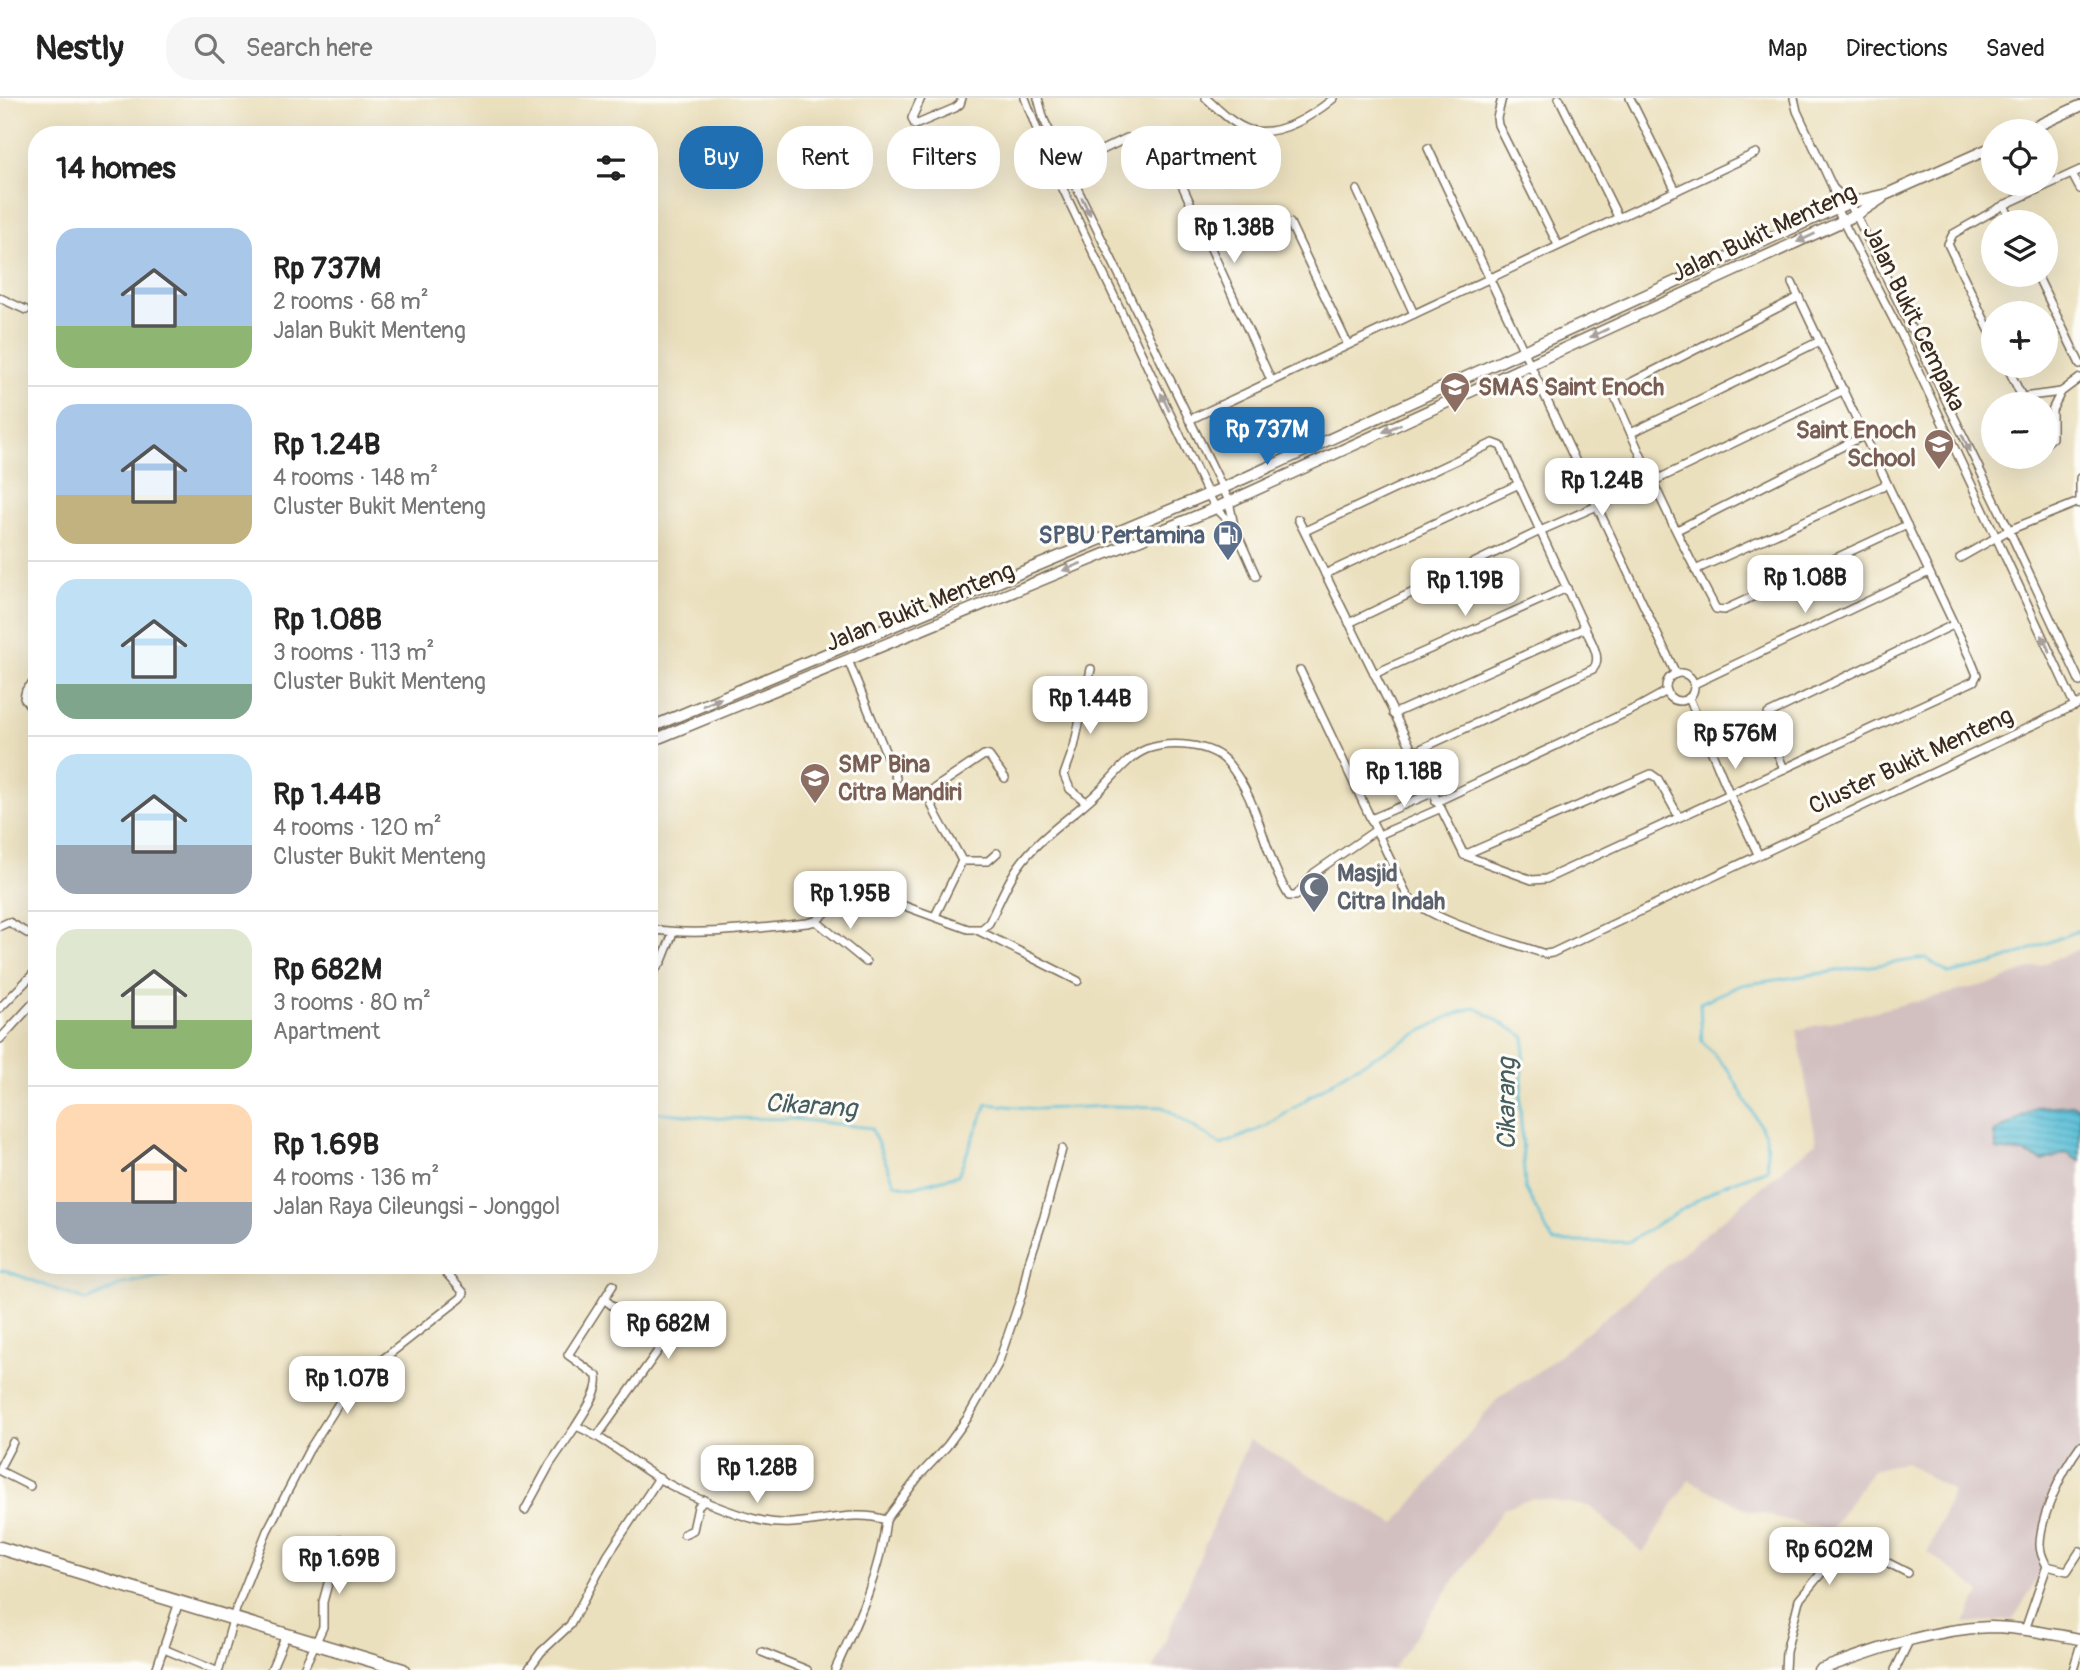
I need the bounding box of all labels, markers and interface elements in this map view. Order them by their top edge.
search box [166,17,656,80]
text: Nestly [35,28,124,69]
icon: search [190,29,228,67]
text: Search here [246,32,373,64]
text: Map [1768,34,1808,63]
text: Directions [1846,34,1947,63]
text: Saved [1985,34,2045,63]
map controls [1981,119,2058,469]
button: locate [1981,119,2058,196]
chip: Buy [679,126,763,189]
chip: Rent [777,126,873,189]
chip: Filters [887,126,1000,189]
chip: New [1014,126,1107,189]
chip: Apartment [1121,126,1281,189]
icon: filters [592,149,630,187]
text: 14 homes [56,150,176,187]
street label: Jalan Bukit Menteng [1667,177,1861,289]
one-way arrow [1080,196,1092,216]
pin: Rp 1.38B [1162,206,1306,265]
button: layers [1981,210,2058,287]
text: Rp 1.38B [1194,213,1274,242]
street label: Jalan Bukit Cempaka [1856,220,1972,416]
one-way arrow [1796,232,1816,243]
text: Rp 737M [273,250,381,287]
icon: home [112,256,196,340]
text: 2 rooms · 68 m² [273,287,429,316]
button: + [1981,301,2058,378]
text: Jalan Bukit Menteng [273,316,466,345]
one-way arrow [1589,327,1609,339]
school or university icon: SMAS Saint Enoch [1438,370,1472,414]
place label: SMAS Saint Enoch [1478,373,1664,402]
one-way arrow [1159,392,1170,412]
button: − [1981,392,2058,469]
pin: Rp 737M [1202,408,1332,467]
text: Rp 737M [1226,415,1308,444]
place label: Saint Enoch School [1796,416,1916,473]
one-way arrow [1382,423,1403,434]
text: Rp 1.24B [273,426,381,463]
school or university icon: Saint Enoch School [1922,427,1956,471]
icon: home [112,432,196,516]
one-way arrow [1960,433,1972,453]
pin: Rp 1.24B [1530,458,1674,518]
text: 4 rooms · 148 m² [273,463,438,492]
text: Rp 1.24B [1561,466,1643,495]
text: Cluster Bukit Menteng [273,492,486,521]
fuel station icon: SPBU Pertamina [1211,518,1245,562]
place label: SPBU Pertamina [1039,521,1205,550]
street label: Jalan Bukit Menteng [821,556,1019,658]
pin: Rp 1.08B [1733,556,1877,615]
pin: Rp 1.19B [1393,559,1537,618]
one-way arrow [1061,562,1082,573]
text: Rp 1.08B [1763,563,1847,592]
text: Rp 1.19B [1426,566,1504,595]
text: Rp 1.08B [273,601,382,638]
icon: home [112,607,196,691]
one-way arrow [2040,634,2051,654]
text: 3 rooms · 113 m² [273,638,434,667]
text: Cluster Bukit Menteng [273,667,486,696]
pin: Rp 1.44B [1018,676,1162,736]
text: Rp 1.44B [1049,684,1131,713]
one-way arrow [702,696,723,707]
street label: Cluster Bukit Menteng [1804,701,2018,821]
pin: Rp 576M [1670,712,1800,771]
text: Rp 576M [1693,719,1777,748]
place label: SMP Bina Citra Mandiri [838,750,962,807]
pin: Rp 1.18B [1332,750,1476,809]
text: Rp 1.18B [1366,757,1442,786]
school or university icon: SMP Bina Citra Mandiri [798,761,832,805]
text: Rp 1.44B [273,776,381,813]
icon: home [112,782,196,866]
text: 4 rooms · 120 m² [273,813,442,842]
text: Cluster Bukit Menteng [273,842,486,871]
place label: Masjid Citra Indah [1337,859,1445,916]
mosque icon: Masjid Citra Indah [1297,870,1331,914]
pin: Rp 1.95B [778,872,922,931]
text: Rp 1.95B [810,879,890,908]
text: Rp 682M [273,951,382,988]
icon: home [112,957,196,1041]
text: 3 rooms · 80 m² [273,988,431,1017]
text: Apartment [273,1017,380,1046]
water label: Cikarang [1491,1056,1523,1150]
water label: Cikarang [764,1087,860,1125]
text: Rp 1.69B [273,1126,379,1163]
icon: home [112,1132,196,1216]
text: 4 rooms · 136 m² [273,1163,439,1192]
text: Jalan Raya Cileungsi - Jonggol [273,1192,560,1221]
pin: Rp 682M [603,1302,733,1361]
text: Rp 682M [626,1309,710,1338]
pin: Rp 1.07B [275,1356,419,1416]
text: Rp 1.07B [305,1364,389,1393]
pin: Rp 1.28B [685,1446,829,1505]
text: Rp 1.28B [717,1453,797,1482]
pin: Rp 602M [1764,1528,1894,1587]
text: Rp 602M [1785,1535,1873,1564]
pin: Rp 1.69B [267,1536,411,1596]
text: Rp 1.69B [298,1544,380,1573]

